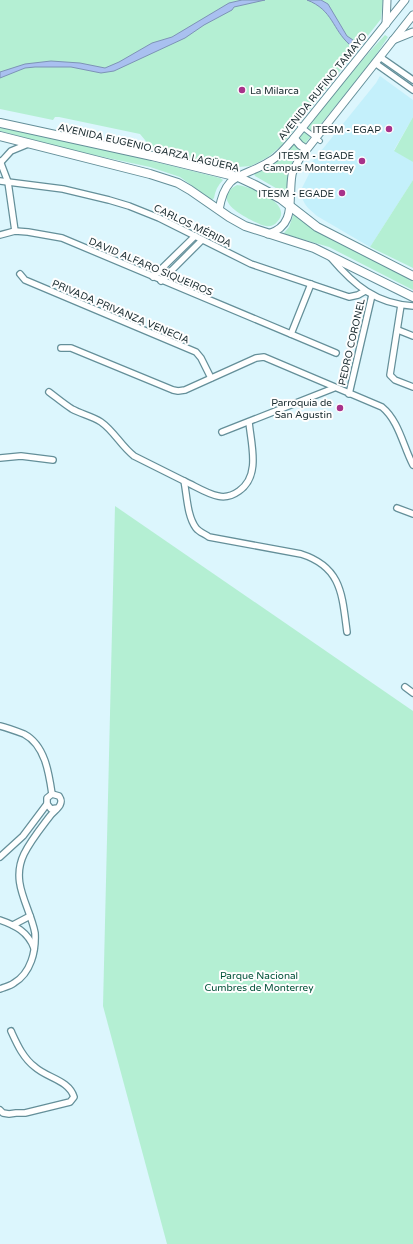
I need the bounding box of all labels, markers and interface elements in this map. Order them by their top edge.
street label: AVENIDA RUFINO TAMAYO [276,31,370,143]
marker: La Milarca [237,85,247,95]
place label: La Milarca [250,85,299,97]
street label: AVENIDA EUGENIO GARZA LAGÜERA [57,121,241,175]
place label: ITESM - EGAP [313,124,381,136]
marker: ITESM - EGAP [384,124,394,134]
place label: ITESM - EGADE Campus Monterrey [263,150,355,174]
marker: ITESM - EGADE Campus Monterrey [357,156,367,166]
place label: ITESM - EGADE [258,188,334,200]
marker: ITESM - EGADE [337,188,347,198]
street label: CARLOS MÉRIDA [152,202,233,250]
street label: DAVID ALFARO SIQUEIROS [87,235,214,299]
street label: PRIVADA PRIVANZA VENECIA [50,277,191,346]
street label: PEDRO CORONEL [336,297,368,387]
place label: Parroquia de San Agustin [271,397,332,421]
marker: Parroquia de San Agustin [335,403,345,413]
park label: Parque Nacional Cumbres de Monterrey [204,970,314,994]

